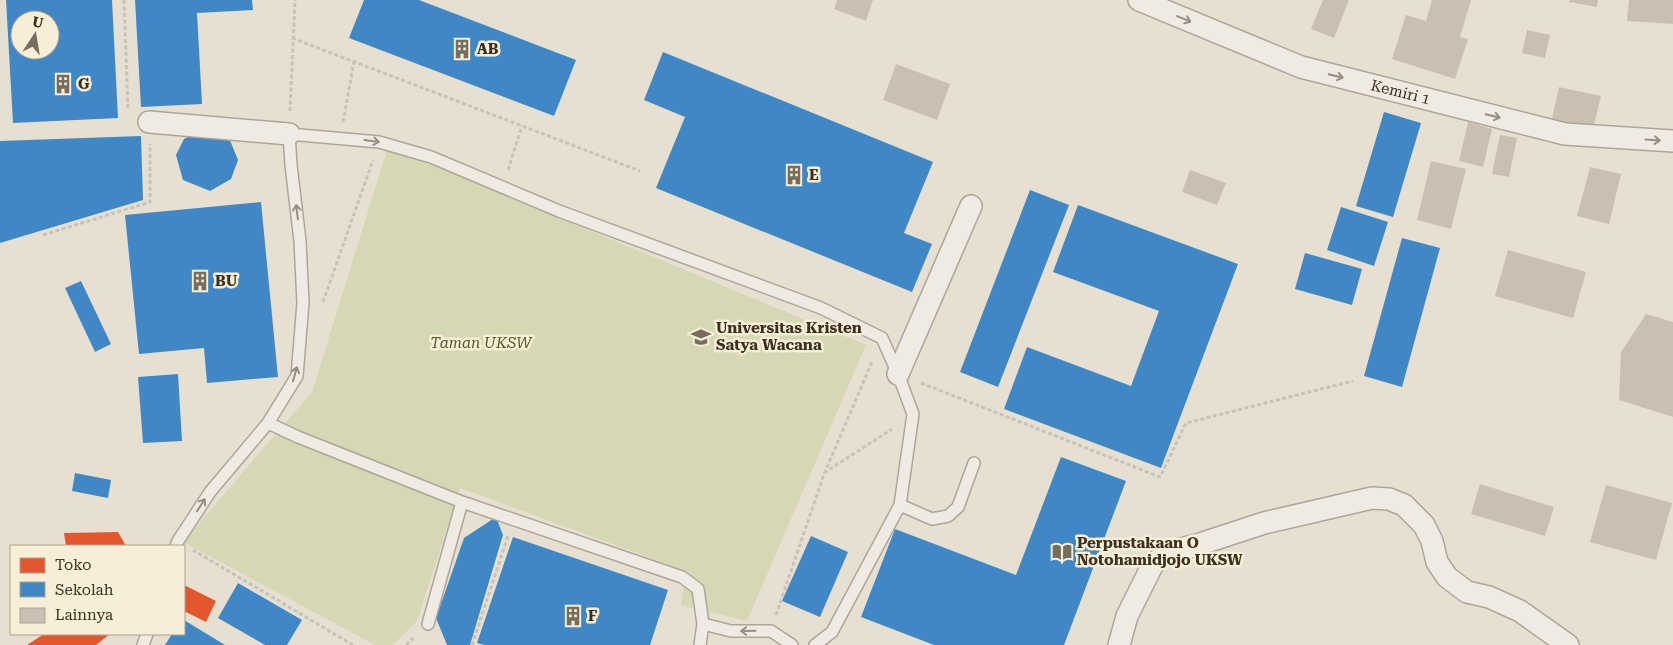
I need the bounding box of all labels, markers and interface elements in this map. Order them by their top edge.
north arrow [10,10,60,60]
text: U [31,13,45,31]
one-way arrow [1176,14,1191,24]
building icon: AB [451,38,473,60]
place label: AB [477,40,499,58]
one-way arrow [1327,72,1343,81]
building icon: G [52,73,74,95]
place label: G [78,75,90,93]
street label: Kemiri 1 [1369,76,1432,108]
one-way arrow [1485,112,1501,121]
one-way arrow [1645,135,1661,145]
one-way arrow [364,136,380,146]
building icon: E [783,164,805,186]
place label: E [809,166,819,184]
one-way arrow [292,205,302,221]
building icon: BU [189,270,211,292]
place label: BU [215,272,238,290]
place label: Universitas Kristen Satya Wacana [716,319,862,354]
school or university icon: Universitas Kristen Satya Wacana [690,326,712,348]
park label: Taman UKSW [430,334,533,352]
one-way arrow [291,366,301,382]
one-way arrow [196,498,207,512]
place label: Perpustakaan O Notohamidjojo UKSW [1077,534,1243,569]
library icon: Perpustakaan O Notohamidjojo UKSW [1051,541,1073,563]
legend [10,545,185,635]
text: Toko [55,556,92,574]
text: Sekolah [55,581,114,599]
building icon: F [562,605,584,627]
text: Lainnya [55,606,113,624]
place label: F [588,607,597,625]
one-way arrow [740,626,756,636]

